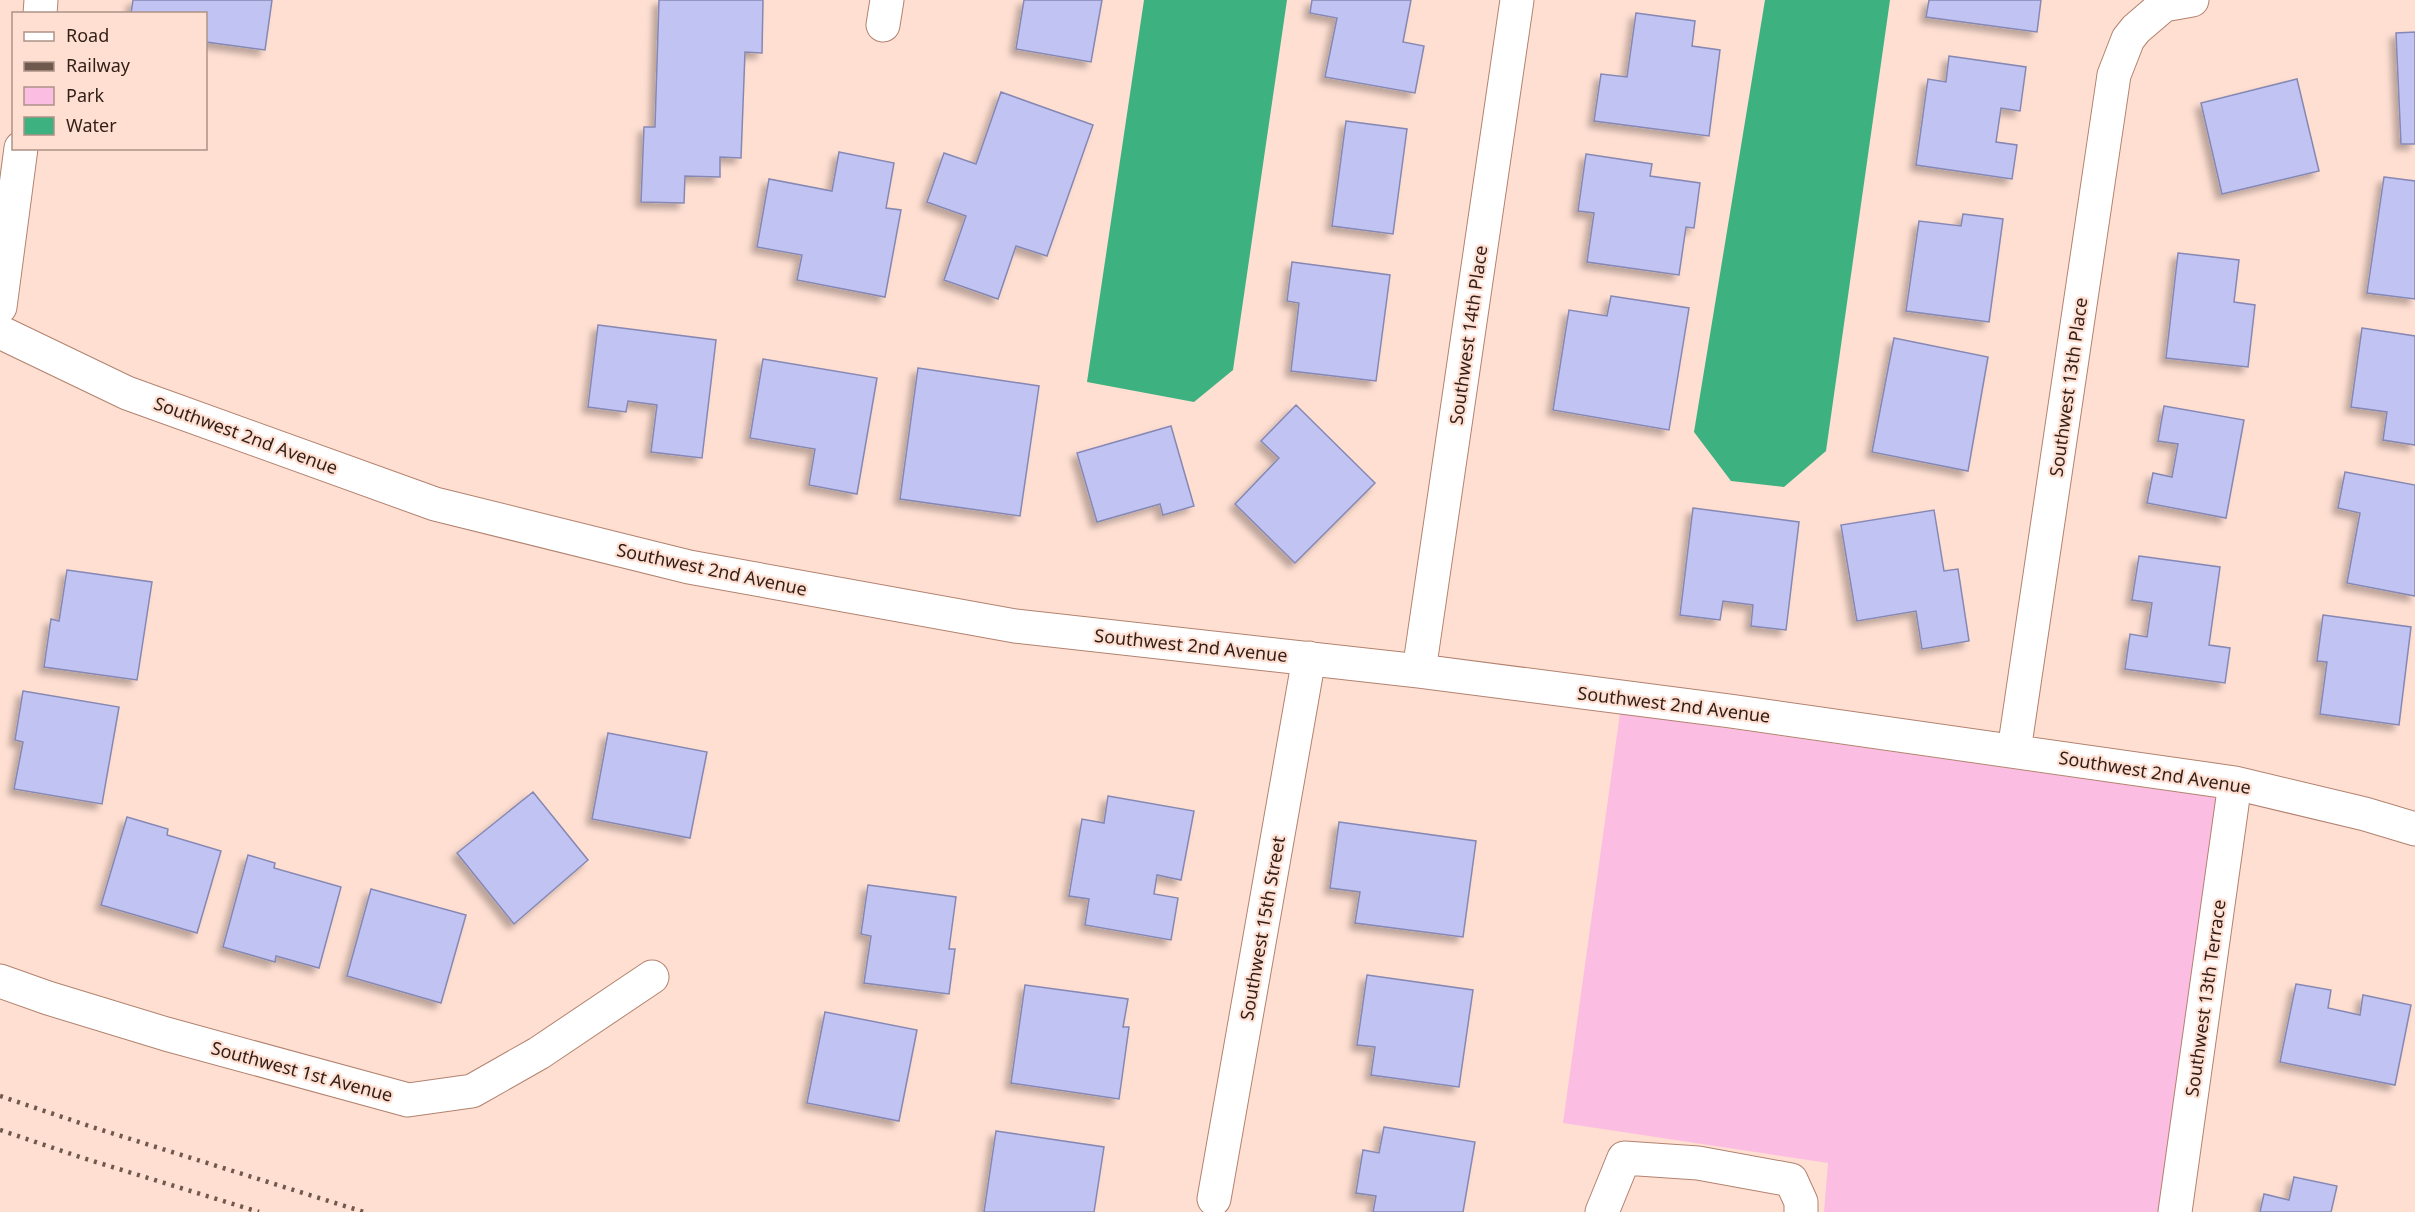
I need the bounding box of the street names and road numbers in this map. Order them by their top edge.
street label: Southwest 14th Place [1444,244,1492,426]
street label: Southwest 13th Place [2044,296,2092,478]
street label: Southwest 2nd Avenue [151,391,341,479]
street label: Southwest 2nd Avenue [615,537,809,601]
street label: Southwest 2nd Avenue [1093,623,1289,667]
street label: Southwest 2nd Avenue [1576,680,1772,728]
street label: Southwest 2nd Avenue [2057,745,2253,799]
street label: Southwest 15th Street [1234,833,1290,1022]
street label: Southwest 13th Terrace [2179,898,2231,1098]
street label: Southwest 1st Avenue [209,1035,395,1107]

